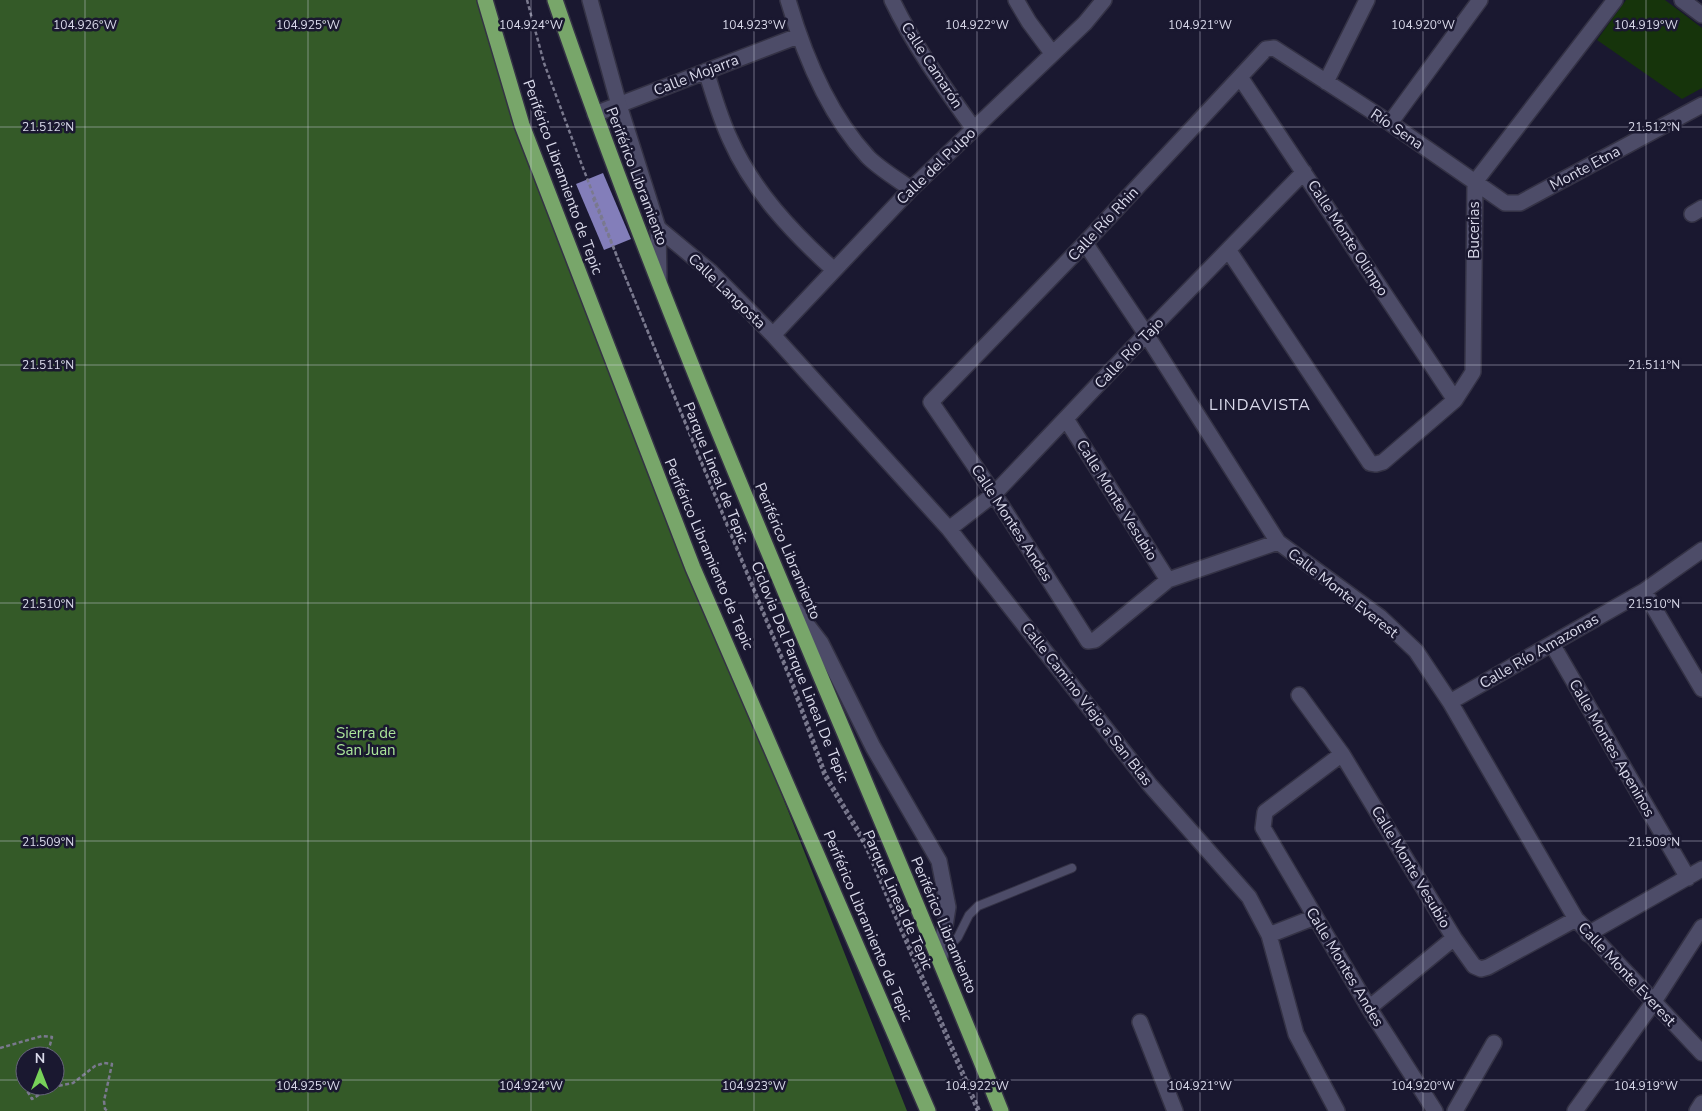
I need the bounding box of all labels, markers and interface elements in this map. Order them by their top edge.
text: 104.926°W [53,17,117,33]
text: 104.925°W [276,17,340,33]
text: 104.924°W [499,17,563,33]
text: 104.923°W [722,17,786,33]
text: 104.922°W [945,17,1009,33]
text: 104.921°W [1168,17,1232,33]
text: 104.920°W [1391,17,1455,33]
text: 104.919°W [1614,17,1678,33]
street label: Calle Camarón [897,18,967,112]
street label: Calle Mojarra [651,50,741,100]
street label: Periférico Libramiento de Tepic [518,77,608,277]
street label: Periférico Libramiento [601,104,673,248]
street label: Río Sena [1367,104,1427,154]
text: 21.512°N [22,119,74,135]
text: 21.512°N [1628,119,1680,135]
street label: Calle del Pulpo [892,123,980,209]
street label: Monte Etna [1546,141,1624,195]
street label: Calle Monte Olimpo [1303,176,1393,300]
street label: Calle Río Rhin [1063,183,1143,265]
street label: Bucerias [1464,201,1484,259]
street label: Calle Langosta [684,249,770,333]
street label: Calle Río Tajo [1090,313,1168,393]
text: 21.511°N [22,357,74,373]
text: 21.511°N [1628,357,1680,373]
district label: LINDAVISTA [1209,394,1311,416]
street label: Parque Lineal de Tepic [678,399,754,547]
street label: Calle Monte Vesubio [1072,436,1162,564]
street label: Periférico Libramiento de Tepic [660,455,758,653]
street label: Calle Montes Andes [967,461,1057,585]
street label: Periférico Libramiento [750,480,826,622]
street label: Calle Monte Everest [1284,544,1403,643]
street label: Ciclovia Del Parque Lineal De Tepic [746,558,854,786]
text: 21.510°N [22,596,74,612]
text: 21.510°N [1628,596,1680,612]
street label: Calle Río Amazonas [1476,609,1602,693]
street label: Calle Camino Viejo a San Blas [1017,618,1157,790]
street label: Calle Montes Apeninos [1564,675,1660,821]
park label: Sierra de San Juan [336,723,396,760]
street label: Calle Monte Vesubio [1367,802,1455,932]
street label: Periférico Libramiento de Tepic [819,827,917,1025]
street label: Parque Lineal de Tepic [858,827,938,973]
text: 21.509°N [22,834,74,850]
text: 21.509°N [1628,834,1680,850]
street label: Periférico Libramiento [906,854,982,996]
street label: Calle Montes Andes [1301,904,1389,1030]
street label: Calle Monte Everest [1574,918,1681,1031]
north arrow [15,1046,65,1096]
text: N [35,1049,45,1068]
text: 104.925°W [276,1078,340,1094]
text: 104.924°W [499,1078,563,1094]
text: 104.923°W [722,1078,786,1094]
text: 104.922°W [945,1078,1009,1094]
text: 104.921°W [1168,1078,1232,1094]
text: 104.920°W [1391,1078,1455,1094]
text: 104.919°W [1614,1078,1678,1094]

